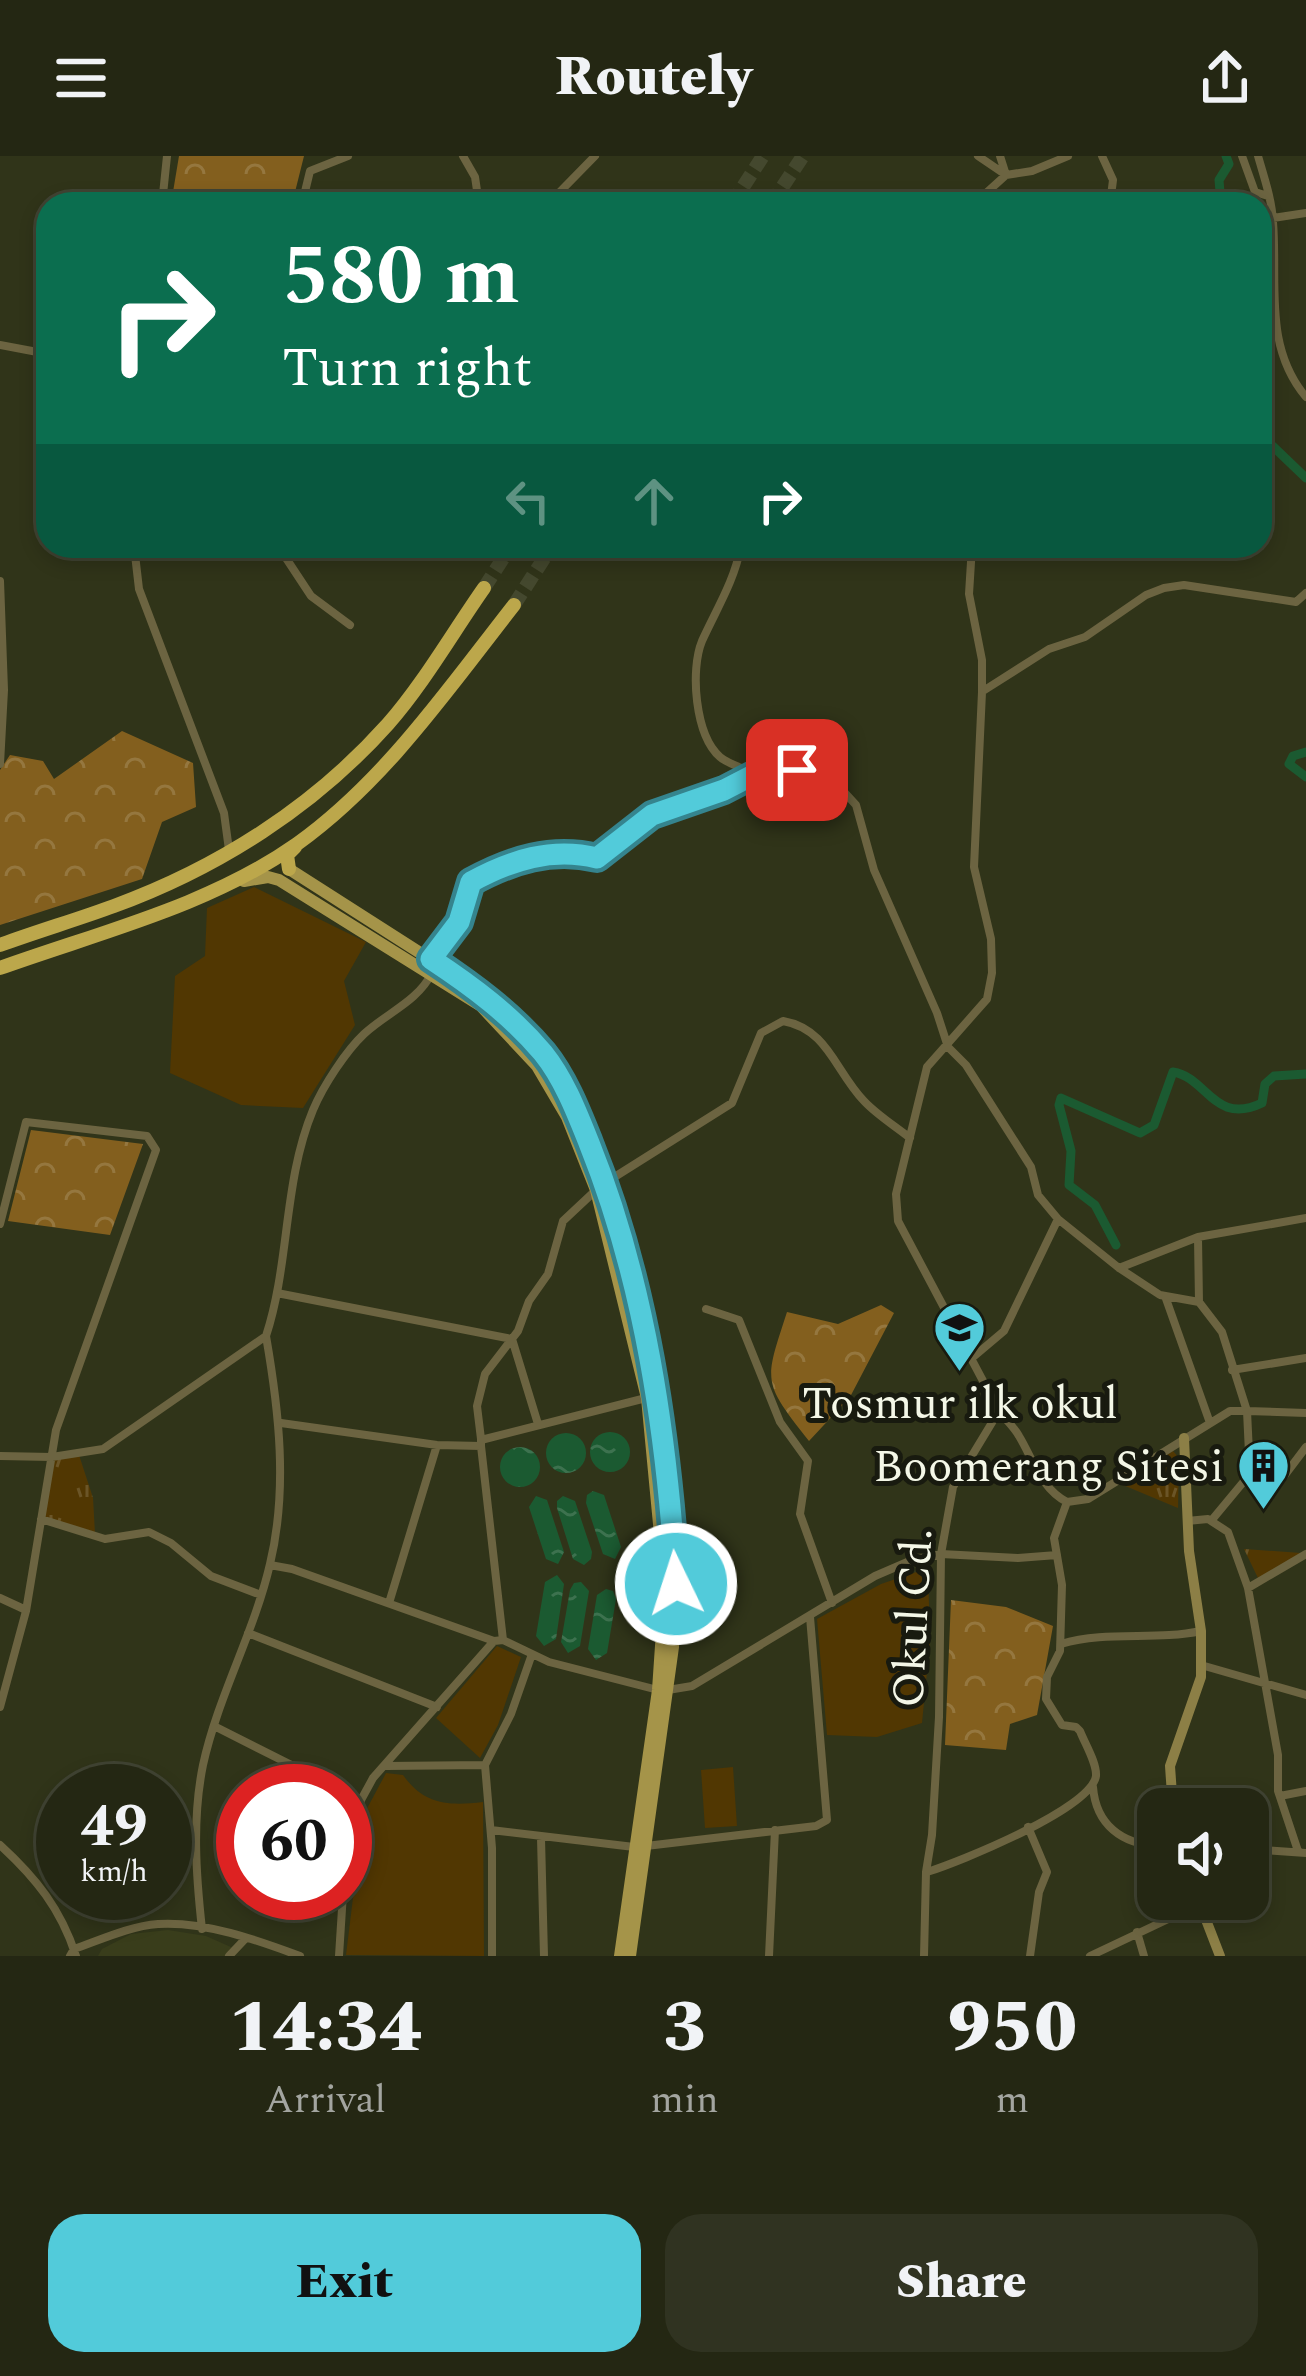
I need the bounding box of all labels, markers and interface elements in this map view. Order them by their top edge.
text: Routely [555,37,751,119]
icon: menu [48,45,114,111]
icon: share [1192,45,1258,111]
text: 580 m [282,213,520,341]
icon: right [84,240,240,396]
text: Turn right [282,328,532,410]
icon: left [495,468,561,534]
icon: ahead [621,468,687,534]
icon: right [747,468,813,534]
pin [746,719,848,821]
icon: arrive [764,737,830,803]
school or university icon: Tosmur ilk okul [932,1300,988,1374]
place label: Tosmur ilk okul [802,1370,1118,1439]
place label: Boomerang Sitesi [873,1433,1224,1502]
building icon: Boomerang Sitesi [1235,1437,1291,1511]
position arrow [613,1521,739,1647]
street label: Okul Cd. [874,1527,953,1710]
speed limit sign: 60 [216,1764,372,1920]
text: 49 [80,1781,148,1873]
map controls [1137,1788,1269,1920]
button: sound [1137,1788,1269,1920]
text: km/h [80,1849,148,1895]
text: 14:34 [229,1974,422,2083]
text: 3 [663,1974,706,2083]
text: 950 [948,1974,1077,2083]
text: Arrival [265,2071,386,2130]
text: min [651,2071,719,2130]
text: m [996,2071,1029,2130]
button: Exit [48,2214,641,2352]
button: Share [665,2214,1258,2352]

